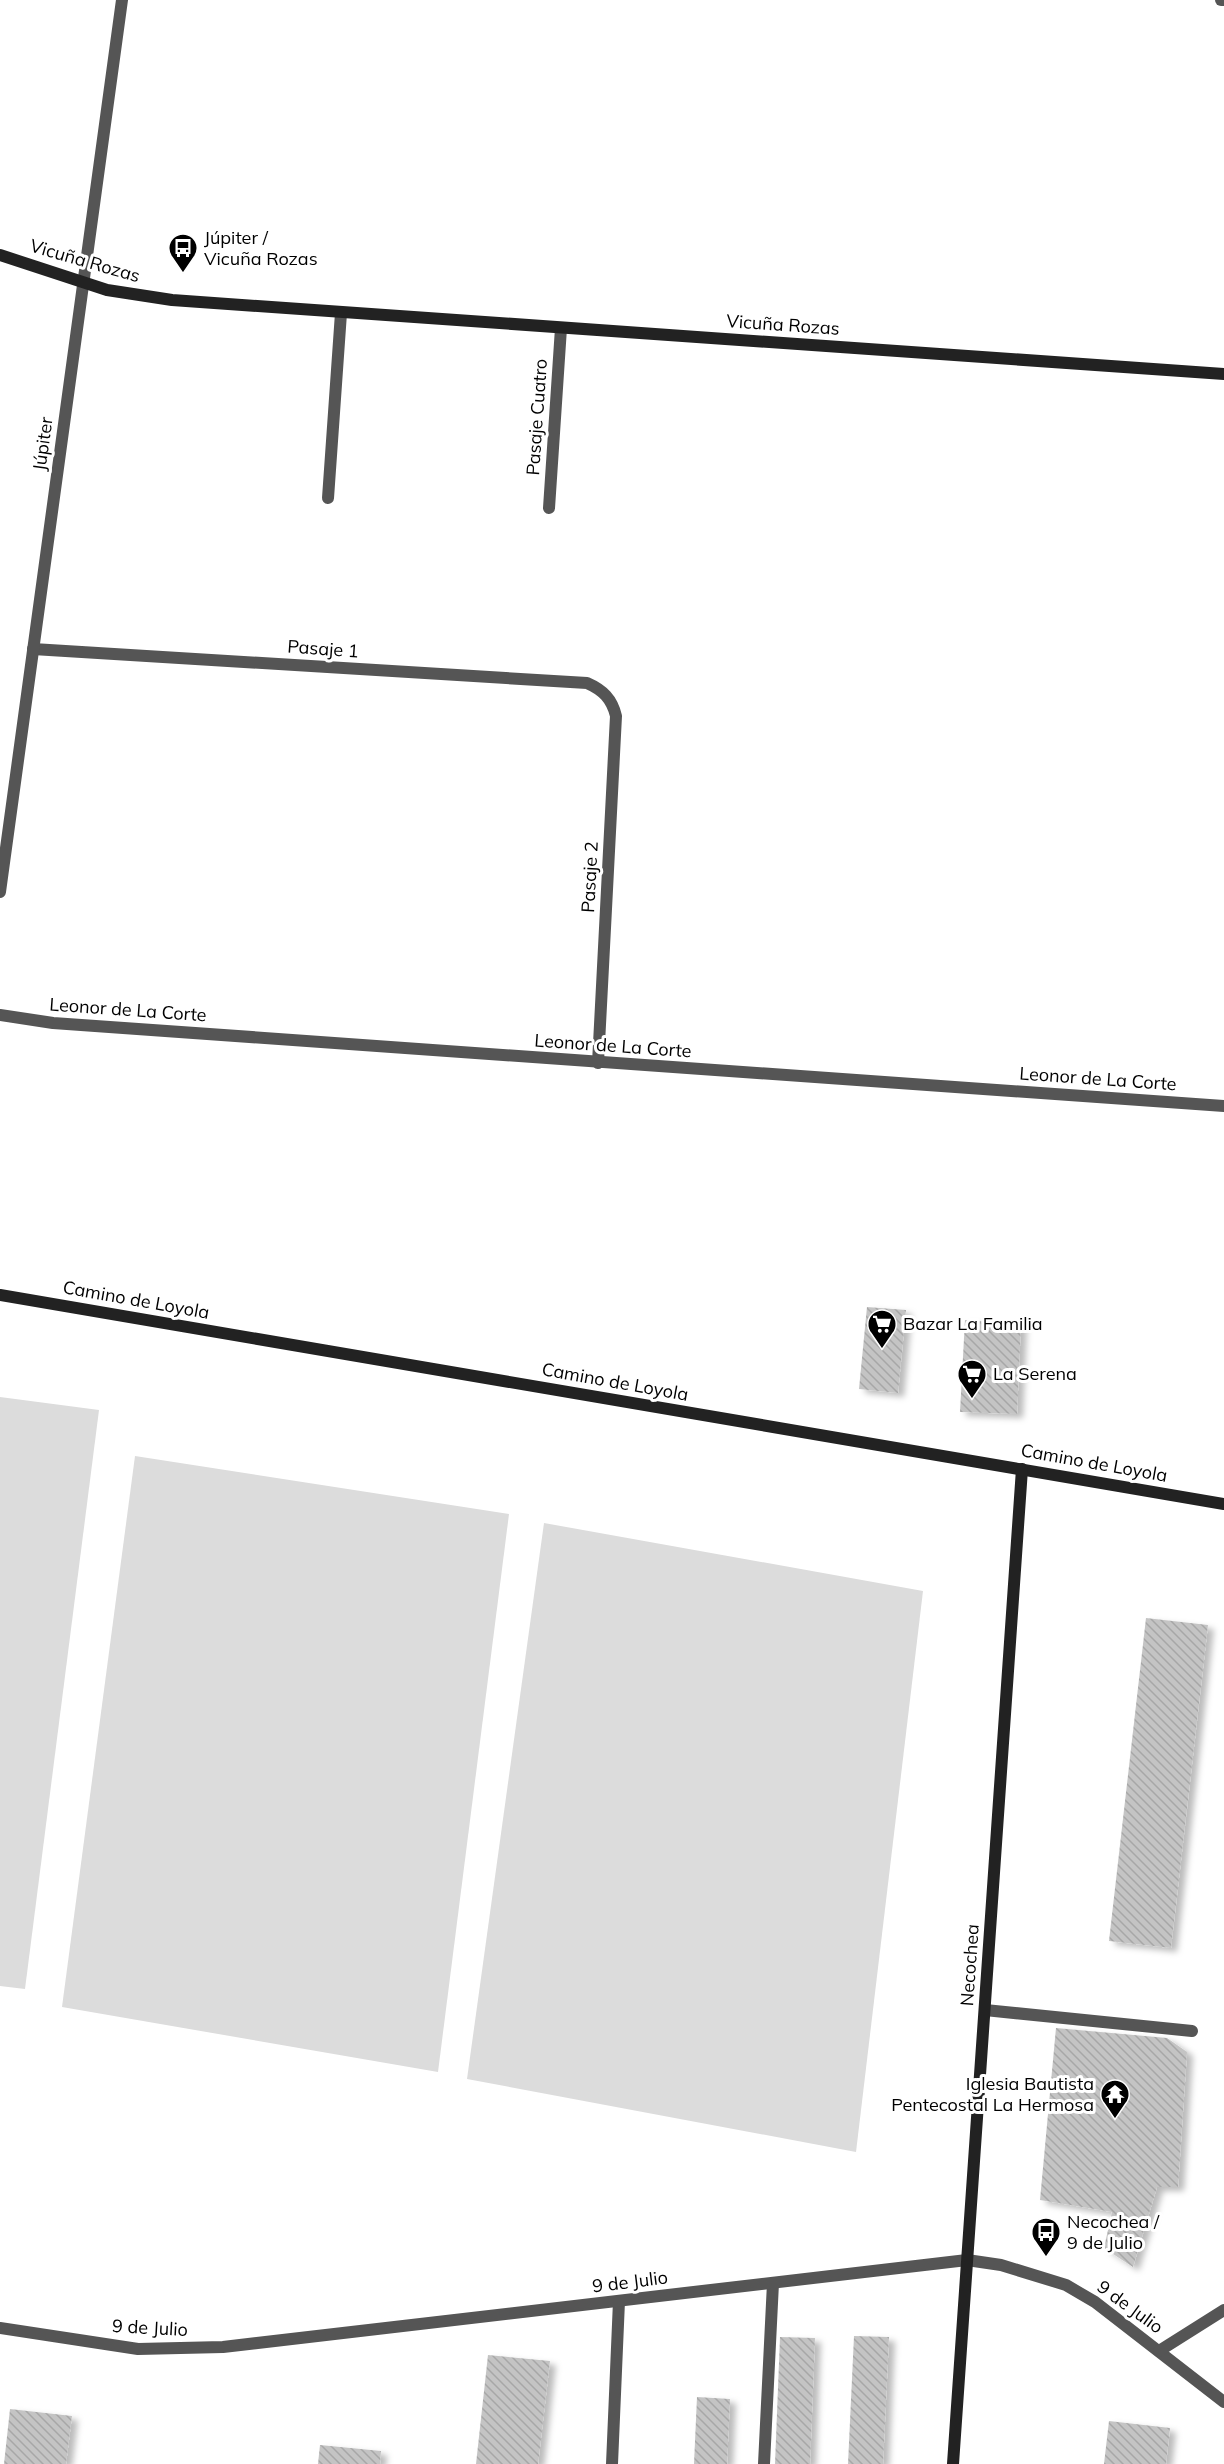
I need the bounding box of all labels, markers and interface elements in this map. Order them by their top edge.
place label: Júpiter / Vicuña Rozas [204,226,318,270]
bus stop icon: Júpiter / Vicuña Rozas [167,232,199,274]
street label: Vicuña Rozas [27,234,143,287]
street label: Vicuña Rozas [726,309,841,340]
street label: Pasaje Cuatro [521,358,552,476]
street label: Júpiter [27,415,58,472]
street label: Pasaje 1 [287,635,359,662]
street label: Pasaje 2 [576,841,603,913]
street label: Leonor de La Corte [49,993,207,1026]
street label: Leonor de La Corte [534,1029,692,1062]
street label: Leonor de La Corte [1019,1062,1177,1095]
street label: Camino de Loyola [61,1275,211,1324]
supermarket icon: Bazar La Familia [866,1308,898,1350]
place label: Bazar La Familia [903,1312,1043,1335]
street label: Camino de Loyola [540,1357,690,1406]
supermarket icon: La Serena [956,1358,988,1400]
place label: La Serena [993,1362,1077,1385]
street label: Camino de Loyola [1019,1438,1169,1487]
street label: Necochea [955,1923,984,2007]
place label: Iglesia Bautista Pentecostal La Hermosa [891,2072,1094,2116]
temple icon: Iglesia Bautista Pentecostal La Hermosa [1099,2078,1131,2120]
place label: Necochea / 9 de Julio [1067,2210,1160,2254]
bus stop icon: Necochea / 9 de Julio [1030,2216,1062,2258]
street label: 9 de Julio [591,2265,669,2298]
street label: 9 de Julio [1093,2275,1168,2338]
street label: 9 de Julio [111,2314,189,2341]

